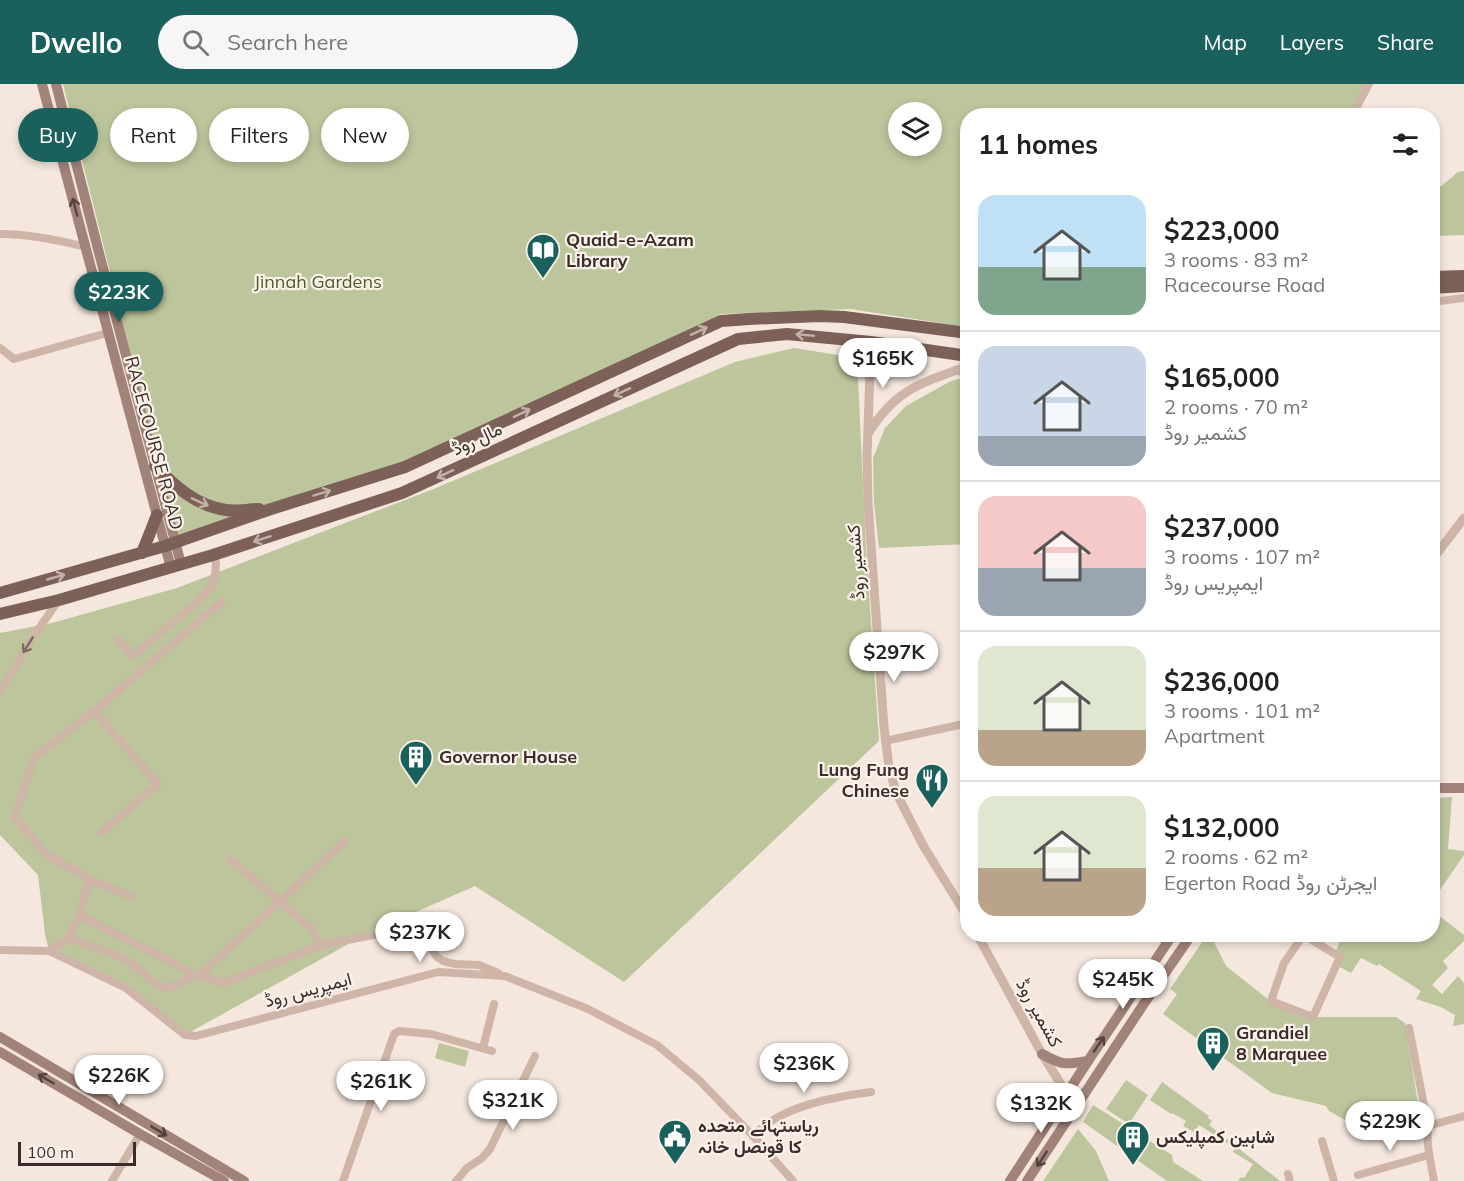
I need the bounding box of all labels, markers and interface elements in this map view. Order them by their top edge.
search box [158,15,578,69]
text: Dwello [30,25,122,60]
icon: search [179,26,212,59]
text: Search here [227,28,348,56]
text: Map [1204,29,1247,55]
text: Layers [1280,29,1344,55]
text: Share [1377,29,1434,55]
map controls [888,102,942,156]
button: layers [888,102,942,156]
chip: Buy [18,108,98,162]
chip: Rent [110,108,197,162]
chip: Filters [209,108,309,162]
chip: New [321,108,409,162]
text: 11 homes [978,128,1098,161]
icon: filters [1389,128,1422,161]
one-way arrow [69,197,80,216]
text: $223,000 [1164,214,1280,247]
icon: home [1026,219,1098,291]
place label: Quaid-e-Azam Library [566,228,694,272]
library icon: Quaid-e-Azam Library [525,232,561,279]
text: 3 rooms · 83 m² [1164,247,1308,272]
park label: Jinnah Gardens [254,270,382,293]
pin: $223K [77,272,161,323]
text: Racecourse Road [1164,272,1325,297]
text: $223K [88,279,150,304]
one-way arrow [690,324,708,336]
one-way arrow [796,329,816,340]
pin: $165K [841,338,925,389]
text: $165K [852,345,914,370]
street label: RACECOURSE ROAD [120,354,189,532]
text: $165,000 [1164,361,1280,394]
icon: home [1026,370,1098,442]
one-way arrow [614,387,632,399]
text: 2 rooms · 70 m² [1164,394,1308,419]
one-way arrow [513,406,531,418]
street label: مال روڈ [448,417,506,460]
text: کشمیر روڈ [1164,420,1247,445]
one-way arrow [436,469,454,480]
one-way arrow [312,487,331,498]
one-way arrow [191,496,209,508]
text: $237,000 [1164,511,1280,544]
icon: home [1026,520,1098,592]
street label: کشمیر روڈ [841,524,870,600]
one-way arrow [253,534,272,545]
text: 3 rooms · 107 m² [1164,544,1320,569]
text: ایمپریس روڈ [1164,570,1263,595]
one-way arrow [46,571,65,582]
pin: $297K [852,632,936,683]
one-way arrow [22,636,34,653]
text: $297K [863,639,925,664]
text: $236,000 [1164,665,1280,698]
icon: home [1026,670,1098,742]
text: 3 rooms · 101 m² [1164,698,1320,723]
text: Apartment [1164,723,1265,748]
building icon: Governor House [398,739,434,786]
place label: Governor House [439,745,577,768]
place label: Lung Fung Chinese [819,758,909,802]
restaurant icon: Lung Fung Chinese [914,762,950,809]
text: $132,000 [1164,811,1280,844]
icon: home [1026,820,1098,892]
text: 2 rooms · 62 m² [1164,844,1308,869]
text: Egerton Road ایجرٹن روڈ [1164,870,1377,895]
pin: $237K [378,912,462,963]
text: $237K [389,919,451,944]
pin: $245K [1081,959,1165,1010]
text: $245K [1092,966,1154,991]
street label: ایمپریس روڈ [262,967,354,1013]
street label: کشمیر روڈ [1011,974,1068,1051]
place label: Grandiel 8 Marquee [1236,1021,1327,1065]
building icon: Grandiel 8 Marquee [1195,1025,1231,1072]
one-way arrow [1093,1036,1105,1053]
pin: $236K [762,1043,846,1094]
text: $236K [773,1050,835,1075]
pin: $226K [77,1055,161,1106]
pin: $261K [339,1061,423,1112]
text: $226K [88,1062,150,1087]
text: $261K [350,1068,412,1093]
one-way arrow [38,1073,55,1085]
pin: $321K [471,1080,555,1131]
pin: $132K [999,1083,1083,1134]
text: $321K [482,1087,544,1112]
text: $132K [1010,1090,1072,1115]
pin: $229K [1348,1101,1432,1152]
text: $229K [1359,1108,1421,1133]
place label: ریاستہائے متحدہ کا قونصل خانہ [698,1114,819,1158]
public building icon: ریاستہائے متحدہ کا قونصل خانہ [657,1118,693,1165]
building icon: شاہین کمپلیکس [1115,1119,1151,1166]
one-way arrow [150,1125,167,1137]
place label: شاہین کمپلیکس [1156,1125,1275,1149]
scale bar [18,1139,136,1166]
text: 100 m [27,1142,74,1162]
one-way arrow [1035,1150,1047,1167]

